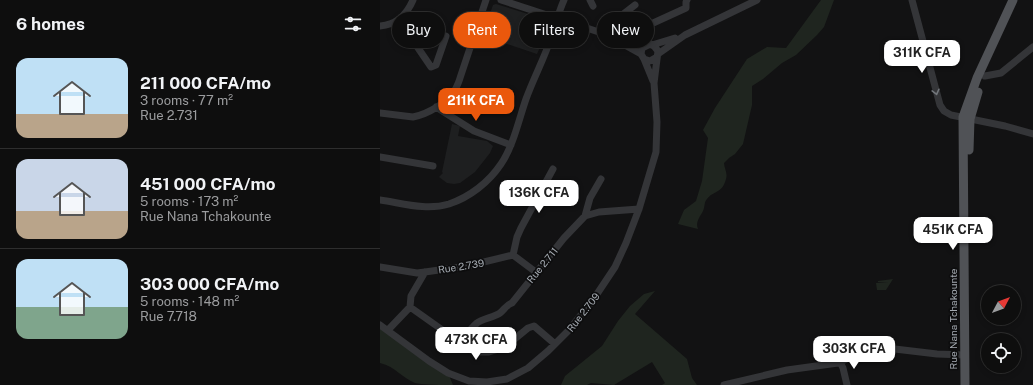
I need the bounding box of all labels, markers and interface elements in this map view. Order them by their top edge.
chip: Buy [392,12,445,48]
chip: Rent [453,12,511,48]
chip: Filters [519,12,589,48]
chip: New [597,12,654,48]
icon: filters [342,13,364,35]
text: 6 homes [16,14,85,34]
pin: 311K CFA [881,40,963,74]
text: 311K CFA [893,45,951,60]
text: 211 000 CFA/mo [140,73,271,93]
icon: home [48,74,96,122]
pin: 211K CFA [435,88,517,122]
one-way arrow [931,88,940,95]
text: 3 rooms · 77 m² [140,93,233,108]
text: 211K CFA [447,93,505,108]
text: Rue 2.731 [140,108,198,123]
text: 451 000 CFA/mo [140,174,275,194]
icon: home [48,175,96,223]
pin: 136K CFA [498,180,580,214]
text: 136K CFA [509,185,569,200]
text: 5 rooms · 173 m² [140,194,238,209]
text: Rue Nana Tchakounte [140,209,271,224]
pin: 451K CFA [912,217,994,251]
text: 451K CFA [923,222,983,237]
street label: Rue 2.711 [524,245,560,285]
street label: Rue 2.739 [437,256,485,276]
street label: Rue Nana Tchakounte [947,268,959,370]
text: 303 000 CFA/mo [140,274,279,294]
icon: home [48,275,96,323]
north arrow [981,285,1021,325]
map controls [981,285,1021,373]
street label: Rue 2.709 [564,290,602,334]
text: 5 rooms · 148 m² [140,294,239,309]
text: Rue 7.718 [140,309,197,324]
pin: 473K CFA [435,327,517,361]
text: 473K CFA [444,332,508,347]
button: locate [981,333,1021,373]
pin: 303K CFA [813,336,895,370]
text: 303K CFA [822,341,886,356]

